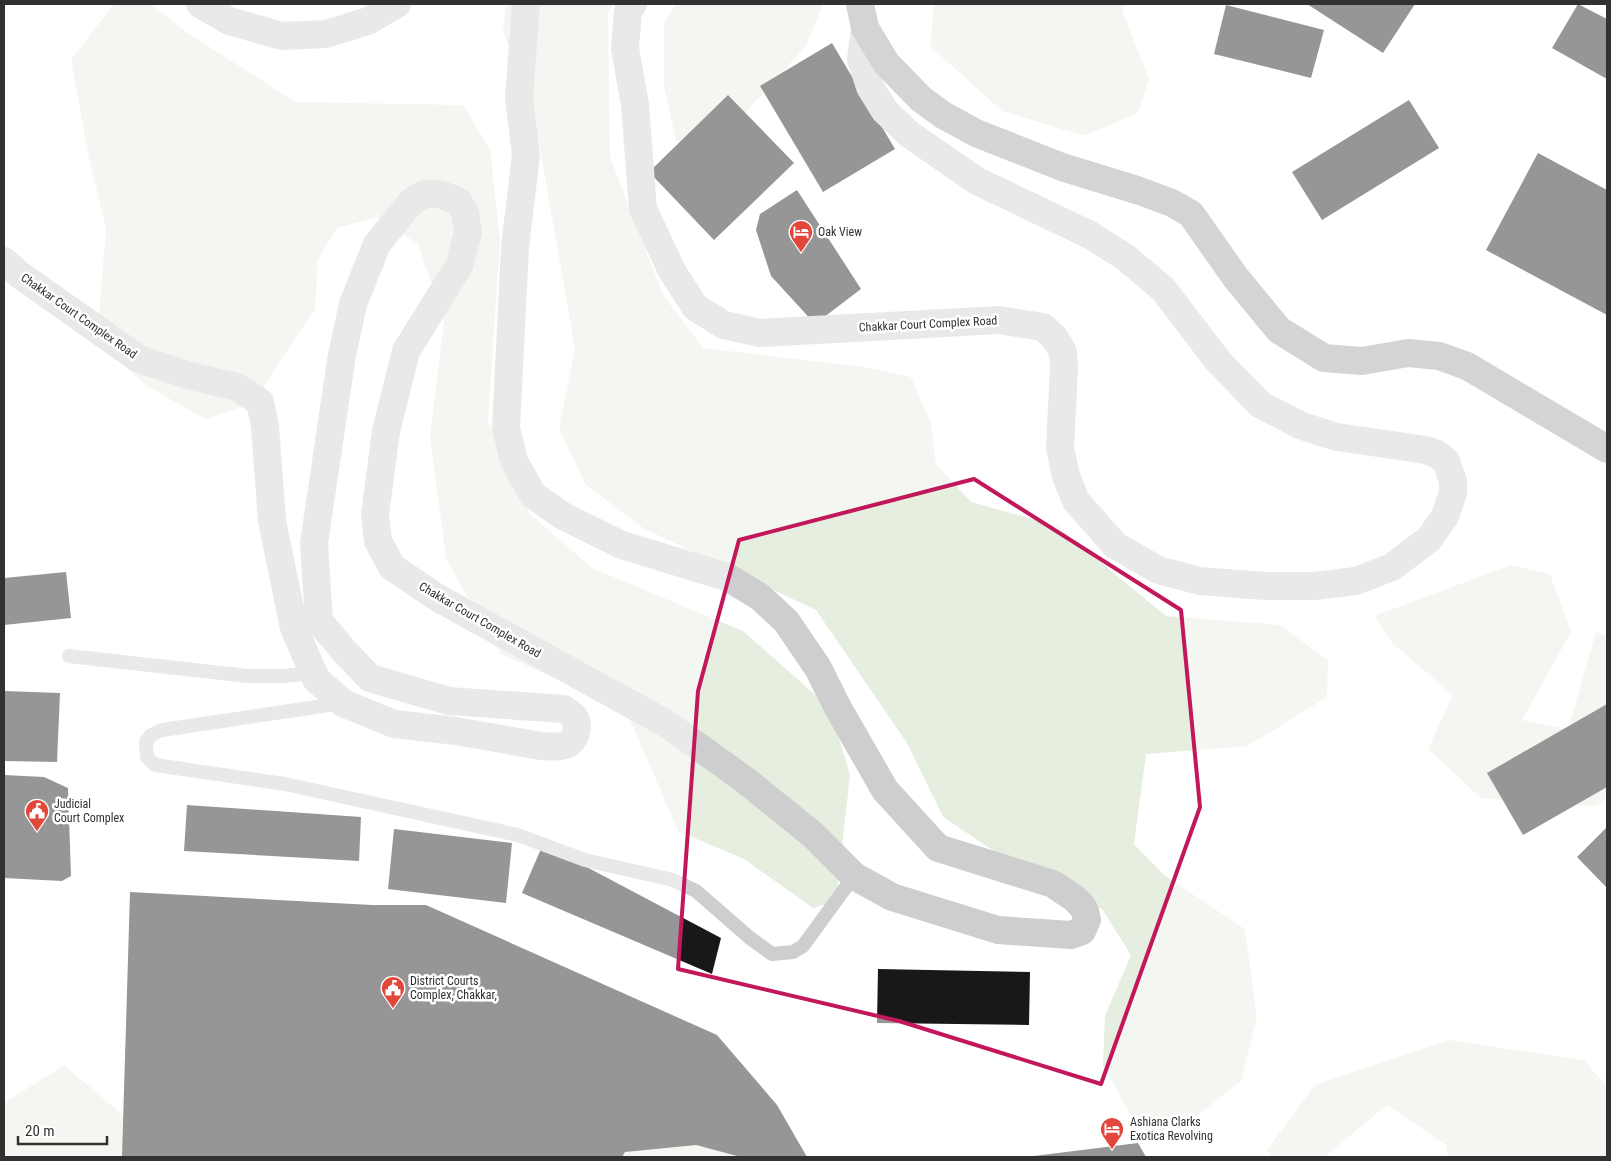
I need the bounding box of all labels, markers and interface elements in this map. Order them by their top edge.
hotel icon: Oak View [788,219,814,253]
place label: Oak View [818,225,862,239]
street label: Chakkar Court Complex Road [18,271,140,361]
street label: Chakkar Court Complex Road [858,313,998,335]
street label: Chakkar Court Complex Road [417,579,543,661]
place label: Judicial Court Complex [54,797,124,825]
public building icon: Judicial Court Complex [24,798,50,832]
place label: District Courts Complex, Chakkar, [410,974,497,1002]
public building icon: District Courts Complex, Chakkar, [380,975,406,1009]
scale bar [18,1114,106,1146]
place label: Ashiana Clarks Exotica Revolving [1130,1115,1213,1143]
hotel icon: Ashiana Clarks Exotica Revolving [1099,1116,1125,1150]
text: 20 m [25,1122,55,1140]

